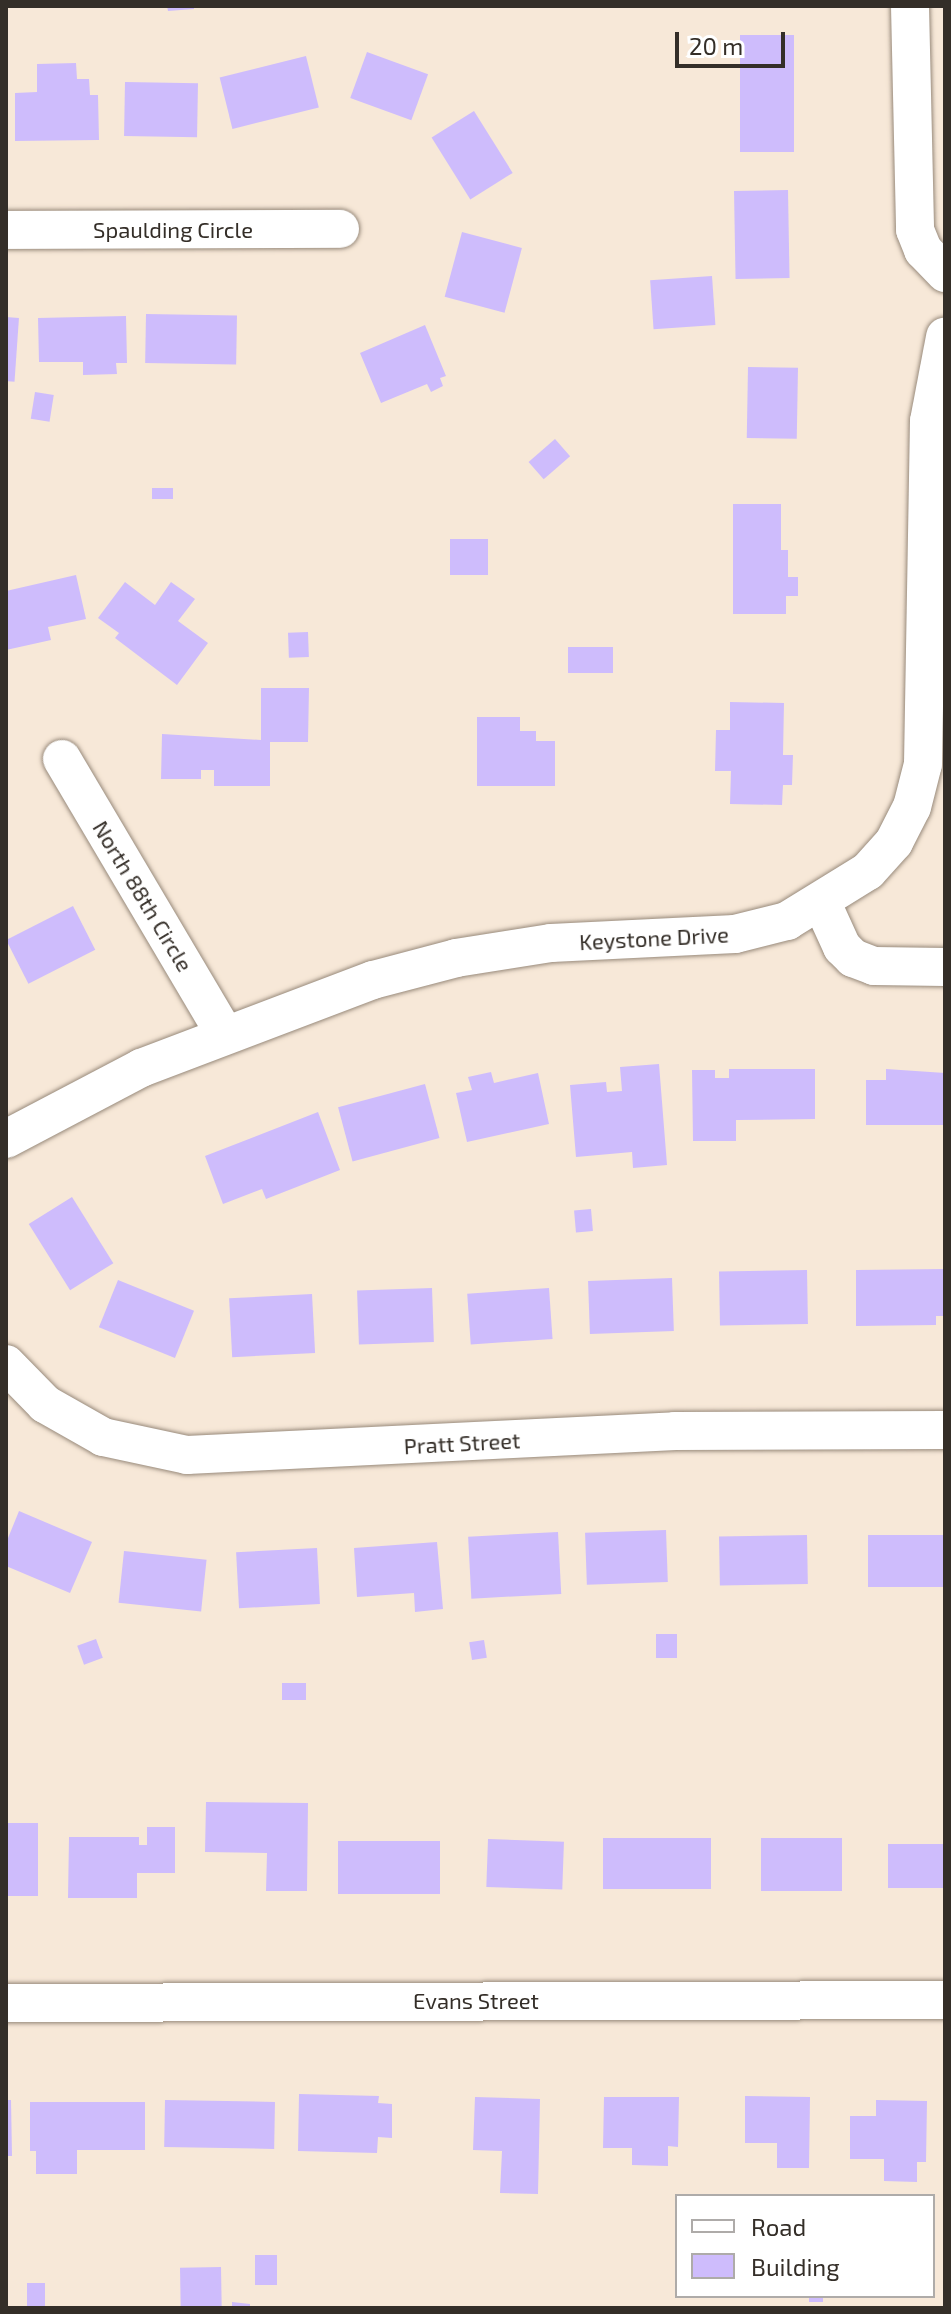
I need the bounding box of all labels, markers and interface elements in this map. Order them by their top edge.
scale bar [679,16,789,66]
text: 20 m [689,31,743,60]
street label: Spaulding Circle [93,217,253,243]
street label: North 88th Circle [88,816,198,976]
street label: Keystone Drive [578,921,730,955]
street label: Pratt Street [403,1427,521,1459]
street label: Evans Street [413,1988,539,2014]
legend [675,2194,935,2298]
text: Road [751,2212,806,2241]
text: Building [751,2252,840,2281]

